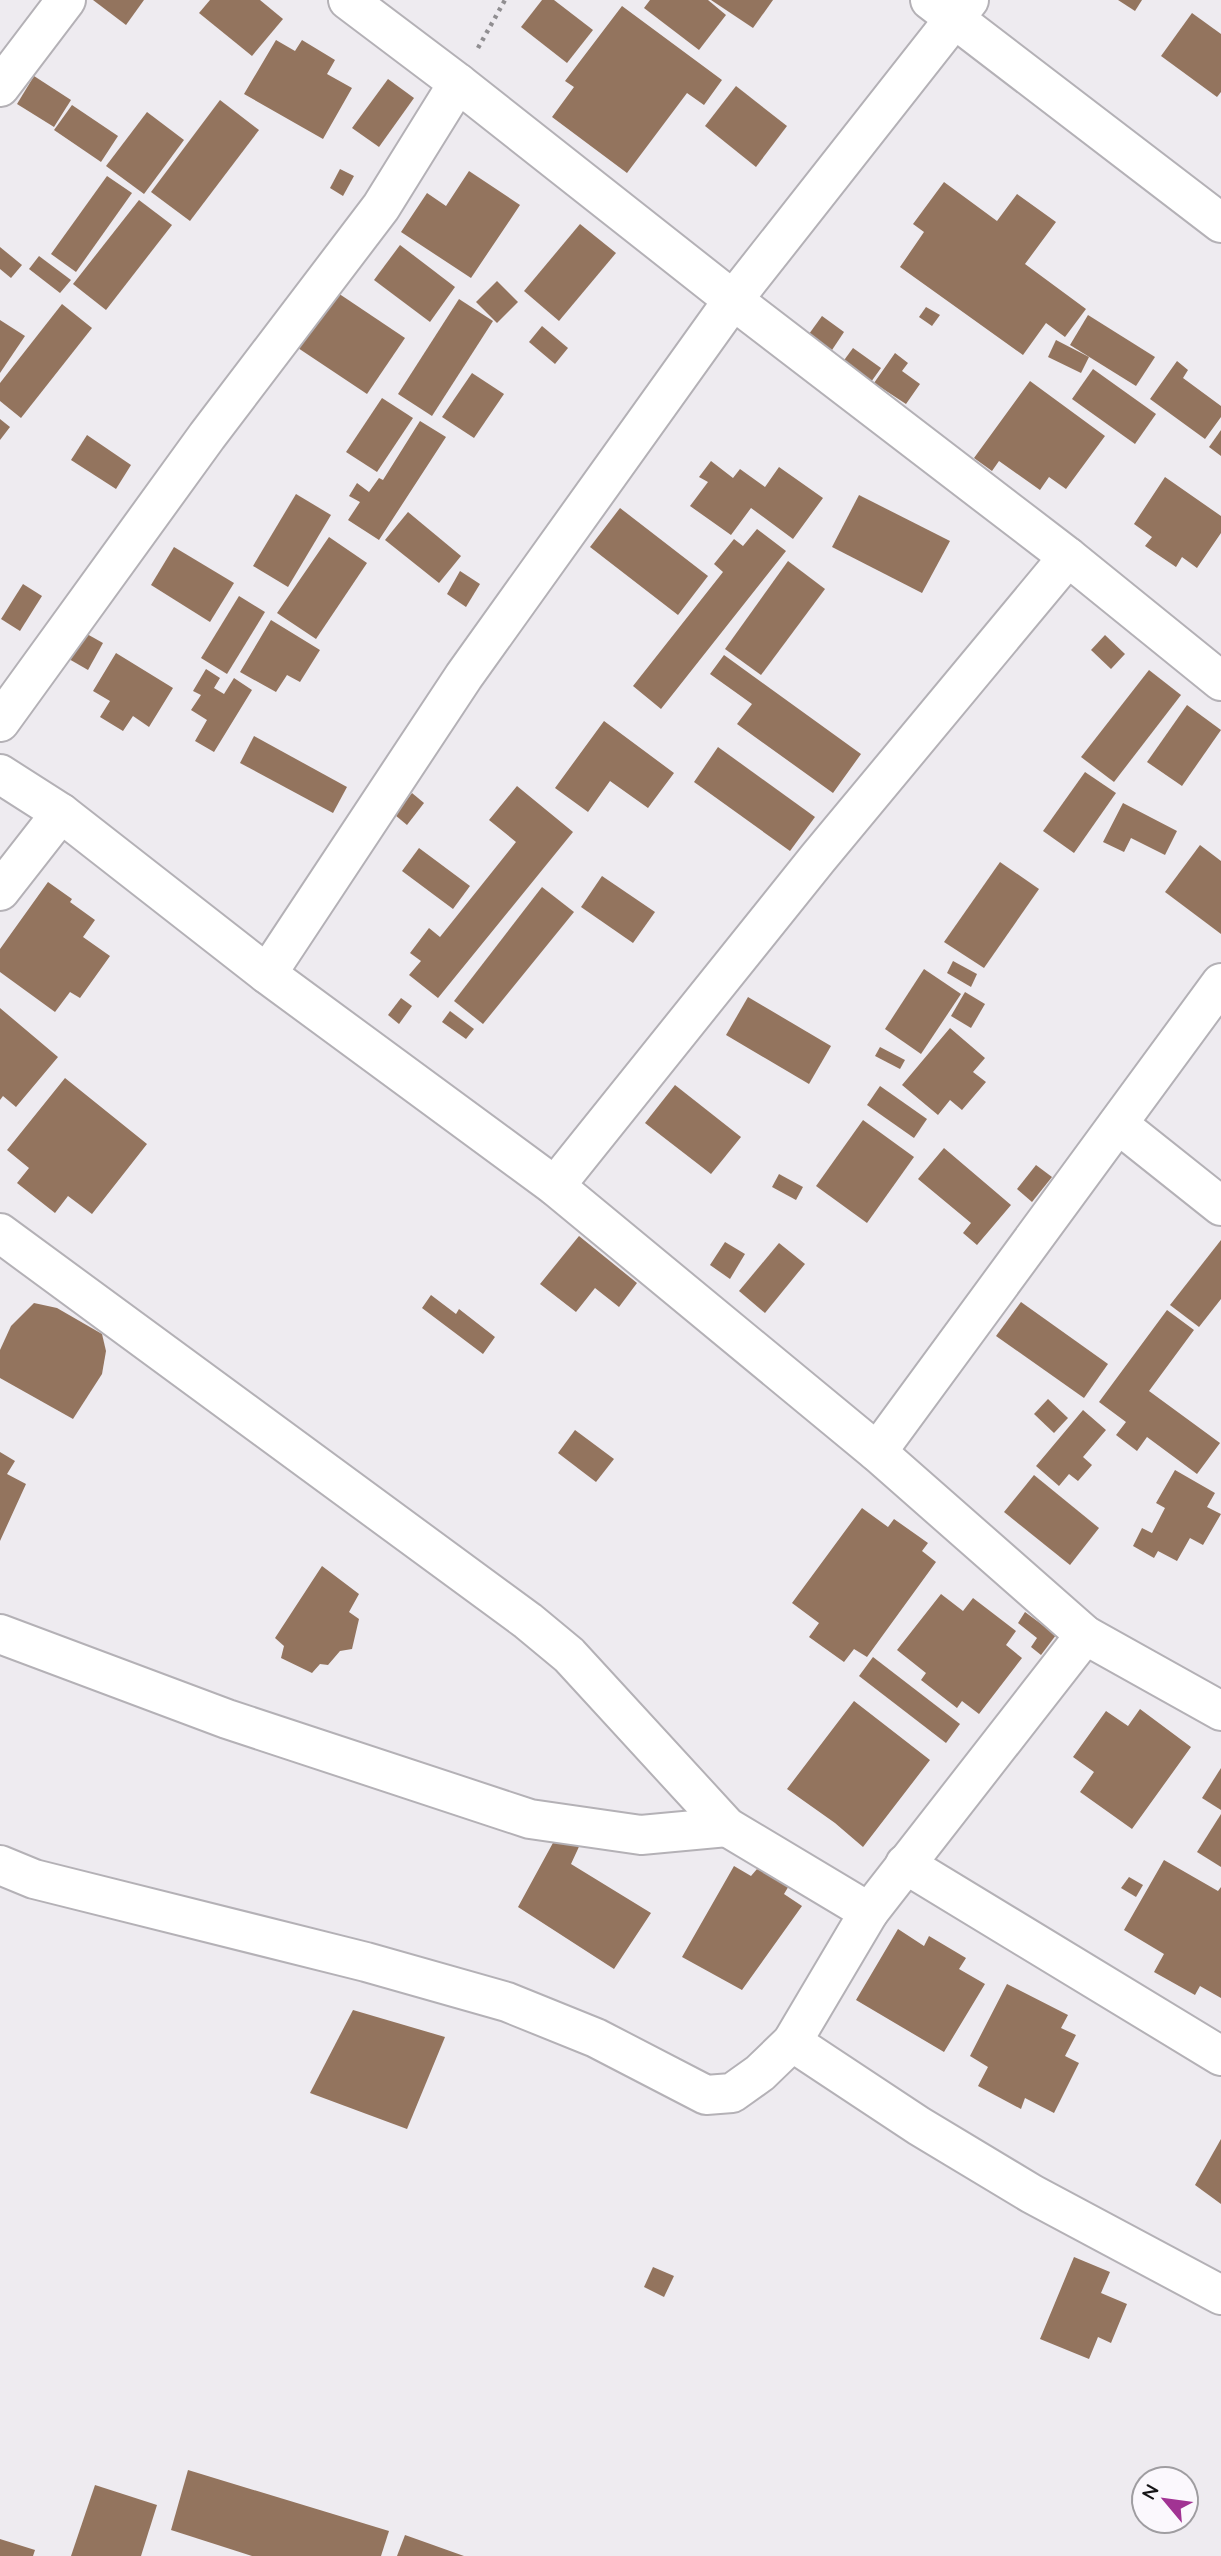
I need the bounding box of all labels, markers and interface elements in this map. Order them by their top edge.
north arrow [1130,2465,1200,2535]
text: N [1136,2480,1164,2504]

